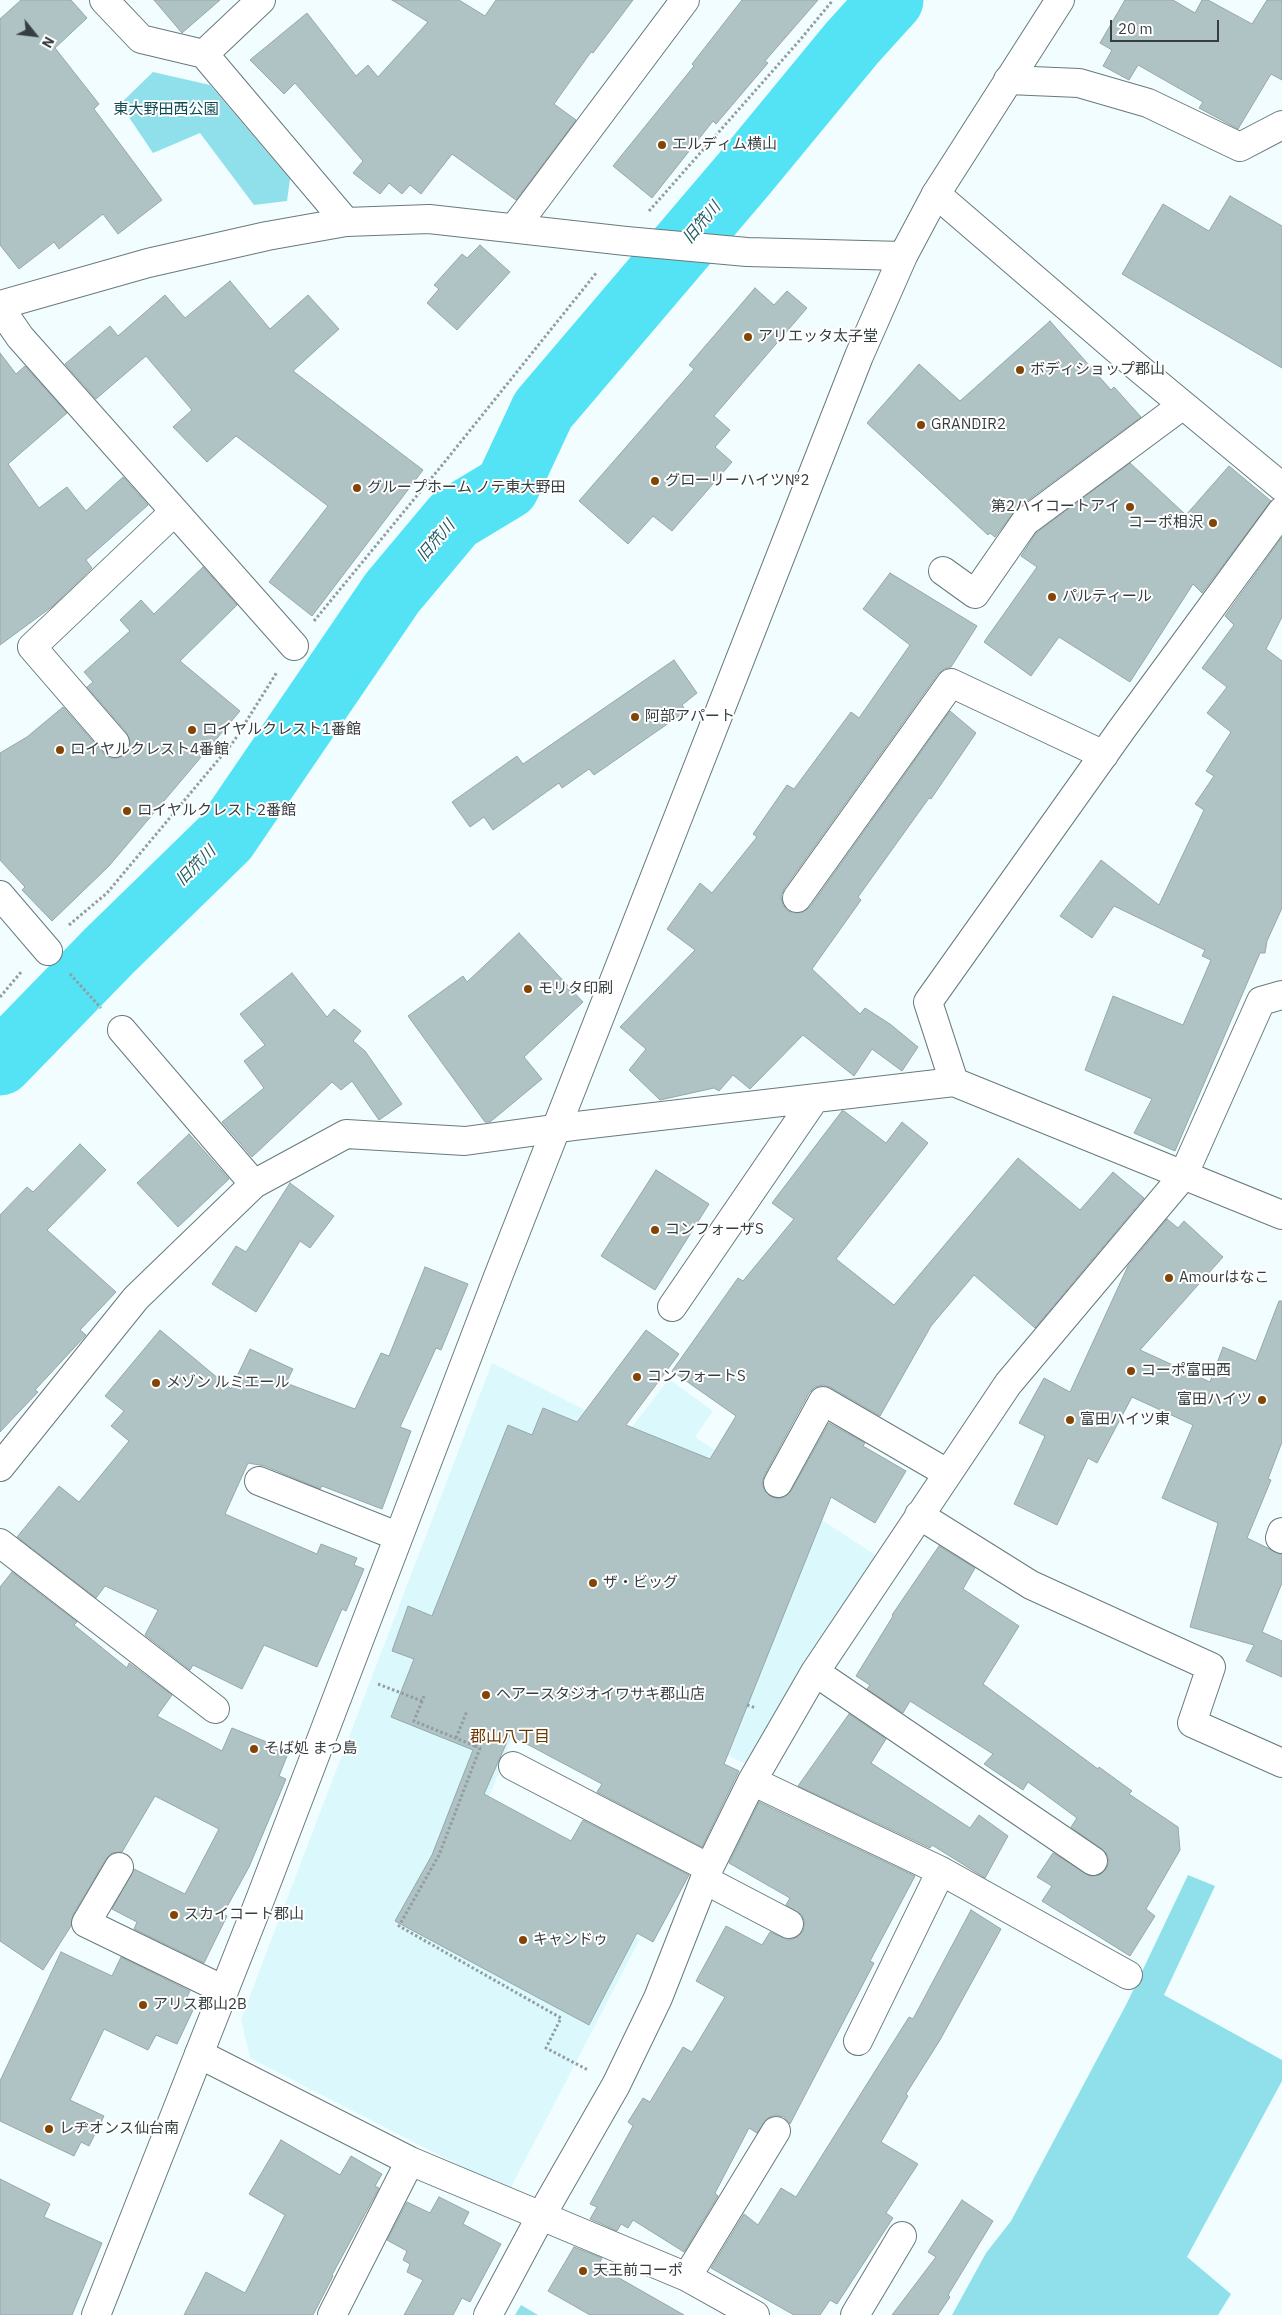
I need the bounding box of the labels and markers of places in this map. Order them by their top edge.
place label: エルディム横山 [672,136,777,154]
marker: エルディム横山 [656,139,668,151]
place label: アリエッタ太子堂 [758,328,878,346]
marker: アリエッタ太子堂 [742,331,754,343]
place label: ボディショップ郡山 [1030,361,1165,379]
marker: ボディショップ郡山 [1014,364,1026,376]
place label: GRANDIR2 [931,416,1006,434]
marker: GRANDIR2 [915,419,927,431]
place label: グローリーハイツ№2 [665,472,809,490]
marker: グローリーハイツ№2 [649,475,661,487]
place label: グループホーム ノテ東大野田 [367,479,566,497]
marker: グループホーム ノテ東大野田 [351,482,363,494]
place label: 第2ハイコートアイ [991,498,1120,516]
marker: 第2ハイコートアイ [1124,501,1136,513]
place label: コーポ相沢 [1128,514,1203,532]
marker: コーポ相沢 [1207,517,1219,529]
place label: パルティール [1062,588,1152,606]
marker: パルティール [1046,591,1058,603]
place label: 阿部アパート [645,708,735,726]
marker: 阿部アパート [629,711,641,723]
place label: ロイヤルクレスト1番館 [202,721,361,739]
marker: ロイヤルクレスト1番館 [186,724,198,736]
place label: ロイヤルクレスト4番館 [70,741,229,759]
marker: ロイヤルクレスト4番館 [54,744,66,756]
place label: ロイヤルクレスト2番館 [137,802,296,820]
marker: ロイヤルクレスト2番館 [121,805,133,817]
place label: モリタ印刷 [538,980,613,998]
marker: モリタ印刷 [522,983,534,995]
place label: コンフォーザS [665,1221,764,1239]
marker: コンフォーザS [649,1224,661,1236]
place label: Amourはなこ [1179,1269,1269,1287]
marker: Amourはなこ [1163,1272,1175,1284]
place label: コーポ富田西 [1141,1362,1231,1380]
marker: コーポ富田西 [1125,1365,1137,1377]
place label: コンフォートS [647,1368,746,1386]
marker: コンフォートS [631,1371,643,1383]
place label: メゾン ルミエール [166,1374,290,1392]
marker: メゾン ルミエール [150,1377,162,1389]
place label: 富田ハイツ [1177,1391,1252,1409]
marker: 富田ハイツ [1256,1394,1268,1406]
place label: 富田ハイツ東 [1080,1411,1170,1429]
marker: 富田ハイツ東 [1064,1414,1076,1426]
place label: ザ・ビッグ [603,1574,678,1592]
marker: ザ・ビッグ [587,1577,599,1589]
place label: ヘアースタジオイワサキ郡山店 [496,1686,705,1704]
marker: ヘアースタジオイワサキ郡山店 [480,1689,492,1701]
place label: そば処 まつ島 [264,1740,358,1758]
marker: そば処 まつ島 [248,1743,260,1755]
place label: スカイコート郡山 [184,1906,304,1924]
marker: スカイコート郡山 [168,1909,180,1921]
place label: キャンドゥ [533,1931,608,1949]
marker: キャンドゥ [517,1934,529,1946]
place label: アリス郡山2B [153,1996,247,2014]
marker: アリス郡山2B [137,1999,149,2011]
place label: レヂオンス仙台南 [59,2120,179,2138]
marker: レヂオンス仙台南 [43,2123,55,2135]
place label: 天王前コーポ [593,2262,683,2280]
marker: 天王前コーポ [577,2265,589,2277]

